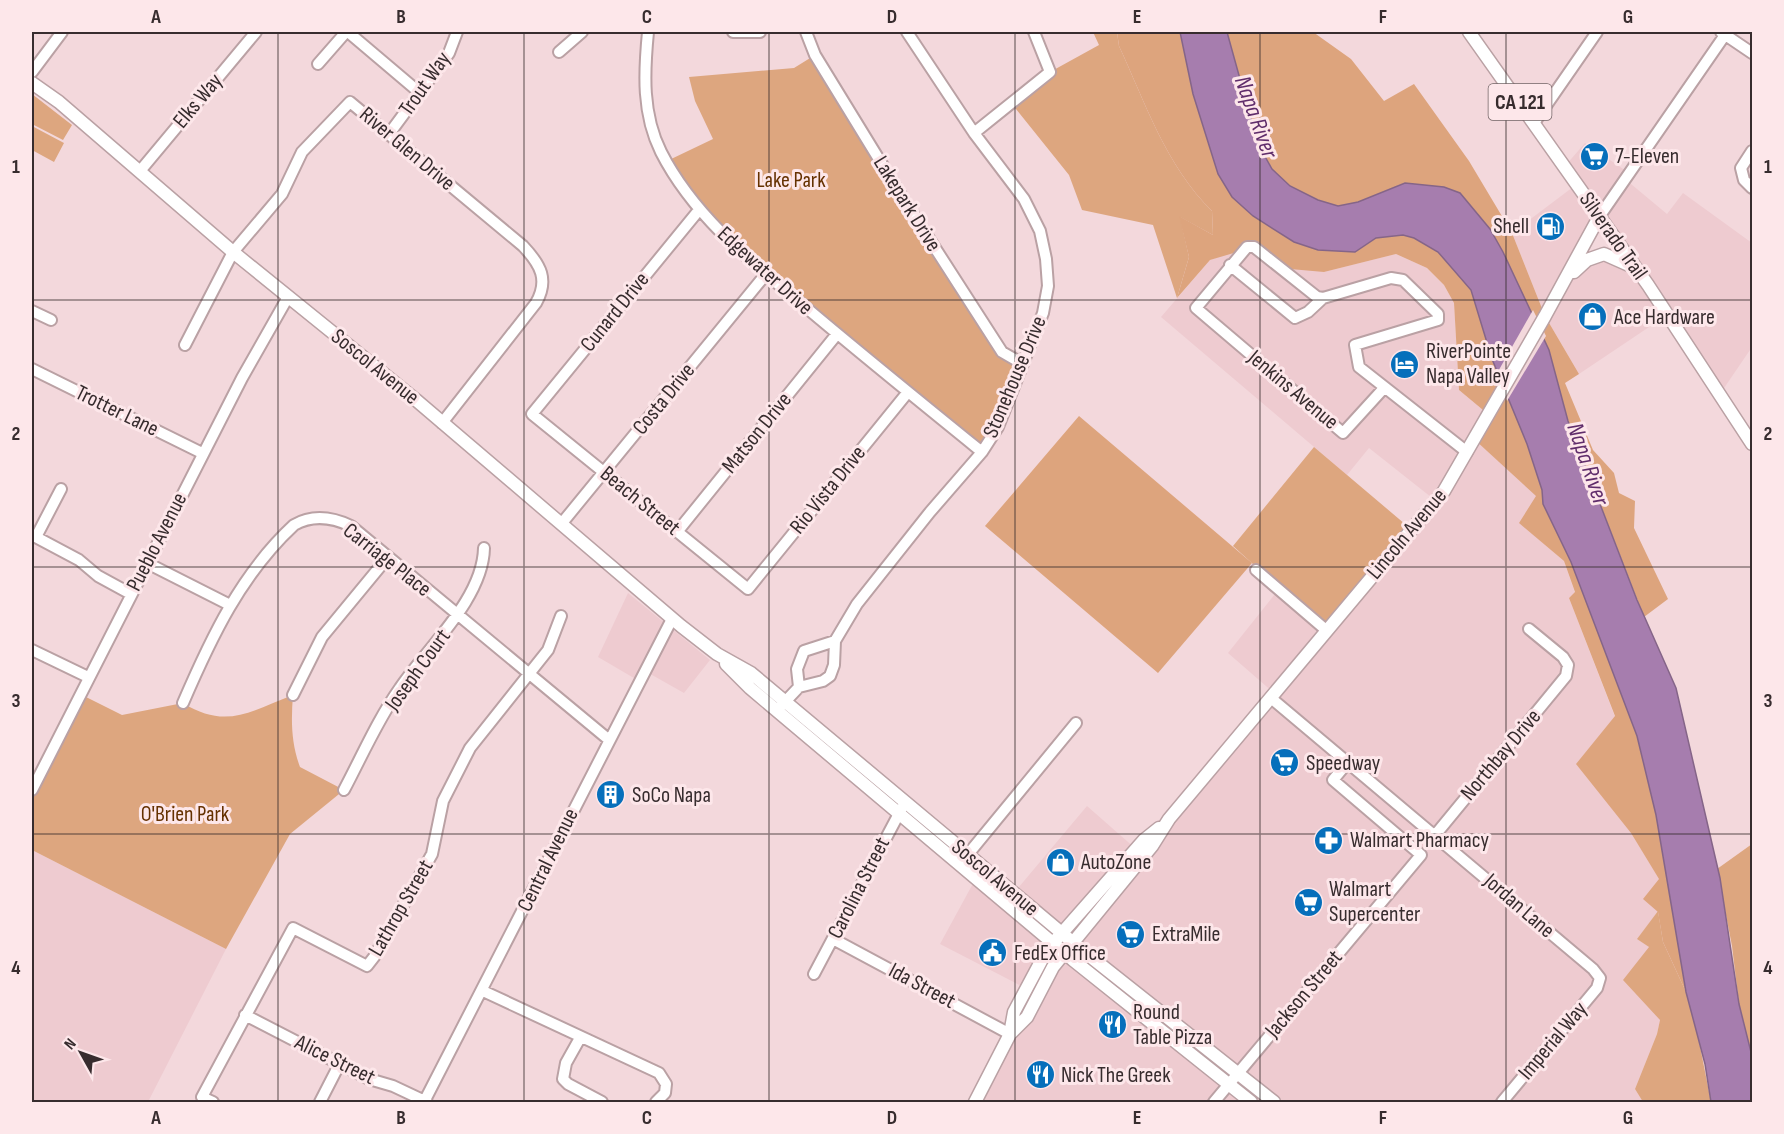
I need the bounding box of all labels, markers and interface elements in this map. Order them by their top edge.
text: A [150,5,161,29]
text: B [396,5,406,29]
text: C [642,5,652,29]
text: D [887,5,897,29]
text: E [1133,5,1141,29]
text: F [1379,5,1387,29]
text: G [1623,5,1633,29]
street label: Trout Way [393,46,457,121]
street label: Elks Way [167,68,229,134]
water label: Napa River [1228,72,1285,163]
road number: CA 121 [1488,84,1552,120]
street label: River Glen Drive [354,101,460,197]
supermarket icon: 7-Eleven [1578,140,1610,172]
place label: 7-Eleven [1615,143,1679,170]
street label: Lakepark Drive [867,151,947,257]
text: 1 [12,155,20,179]
text: 1 [1764,155,1772,179]
park label: Lake Park [756,167,826,194]
street label: Silverado Trail [1573,187,1653,285]
fuel station icon: Shell [1534,210,1566,242]
place label: Shell [1493,213,1529,240]
street label: Edgewater Drive [711,221,819,321]
street label: Cunard Drive [575,267,655,357]
shop icon: Ace Hardware [1577,301,1609,333]
place label: Ace Hardware [1613,304,1715,331]
street label: Stonehouse Drive [977,312,1053,442]
street label: Soscol Avenue [325,323,425,411]
place label: RiverPointe Napa Valley [1426,338,1511,390]
street label: Jenkins Avenue [1241,344,1344,436]
hotel icon: RiverPointe Napa Valley [1389,348,1421,380]
street label: Costa Drive [627,358,701,440]
street label: Trotter Lane [71,379,163,443]
street label: Matson Drive [716,387,798,479]
water label: Napa River [1560,419,1616,510]
text: 2 [12,422,20,446]
text: 2 [1764,422,1772,446]
street label: Rio Vista Drive [784,440,872,540]
street label: Beach Street [594,461,686,542]
street label: Lincoln Avenue [1361,483,1453,585]
street label: Pueblo Avenue [121,488,193,596]
street label: Carriage Place [338,517,436,603]
street label: Joseph Court [379,624,457,717]
text: 3 [12,689,21,713]
text: 3 [1764,689,1773,713]
street label: Northbay Drive [1455,704,1547,806]
supermarket icon: Speedway [1269,747,1301,779]
place label: Speedway [1306,750,1381,777]
building icon: SoCo Napa [595,779,627,811]
place label: SoCo Napa [632,782,711,809]
park label: O'Brien Park [141,801,230,828]
street label: Central Avenue [511,804,585,916]
pharmacy icon: Walmart Pharmacy [1313,824,1345,856]
place label: Walmart Pharmacy [1350,827,1489,854]
street label: Carolina Street [822,832,896,943]
street label: Soscol Avenue [946,834,1044,922]
shop icon: AutoZone [1044,846,1076,878]
place label: AutoZone [1080,849,1151,876]
street label: Lathrop Street [363,855,440,961]
street label: Jordan Lane [1477,867,1560,944]
place label: Walmart Supercenter [1329,876,1420,928]
supermarket icon: Walmart Supercenter [1292,886,1324,918]
supermarket icon: ExtraMile [1115,918,1147,950]
place label: ExtraMile [1152,921,1220,948]
public building icon: FedEx Office [977,937,1009,969]
place label: FedEx Office [1014,940,1106,967]
street label: Jackson Street [1259,944,1349,1044]
text: 4 [11,956,21,980]
text: 4 [1763,956,1773,980]
street label: Ida Street [884,957,960,1015]
street label: Imperial Way [1513,996,1594,1086]
place label: Round Table Pizza [1133,999,1212,1051]
restaurant icon: Round Table Pizza [1096,1009,1128,1041]
north arrow [51,1023,111,1083]
street label: Alice Street [290,1029,380,1091]
text: N [61,1035,81,1054]
restaurant icon: Nick The Greek [1024,1059,1056,1091]
place label: Nick The Greek [1061,1062,1171,1089]
text: A [150,1106,161,1130]
text: B [396,1106,406,1130]
text: C [642,1106,652,1130]
text: D [887,1106,897,1130]
text: E [1133,1106,1141,1130]
text: F [1379,1106,1387,1130]
text: G [1623,1106,1633,1130]

